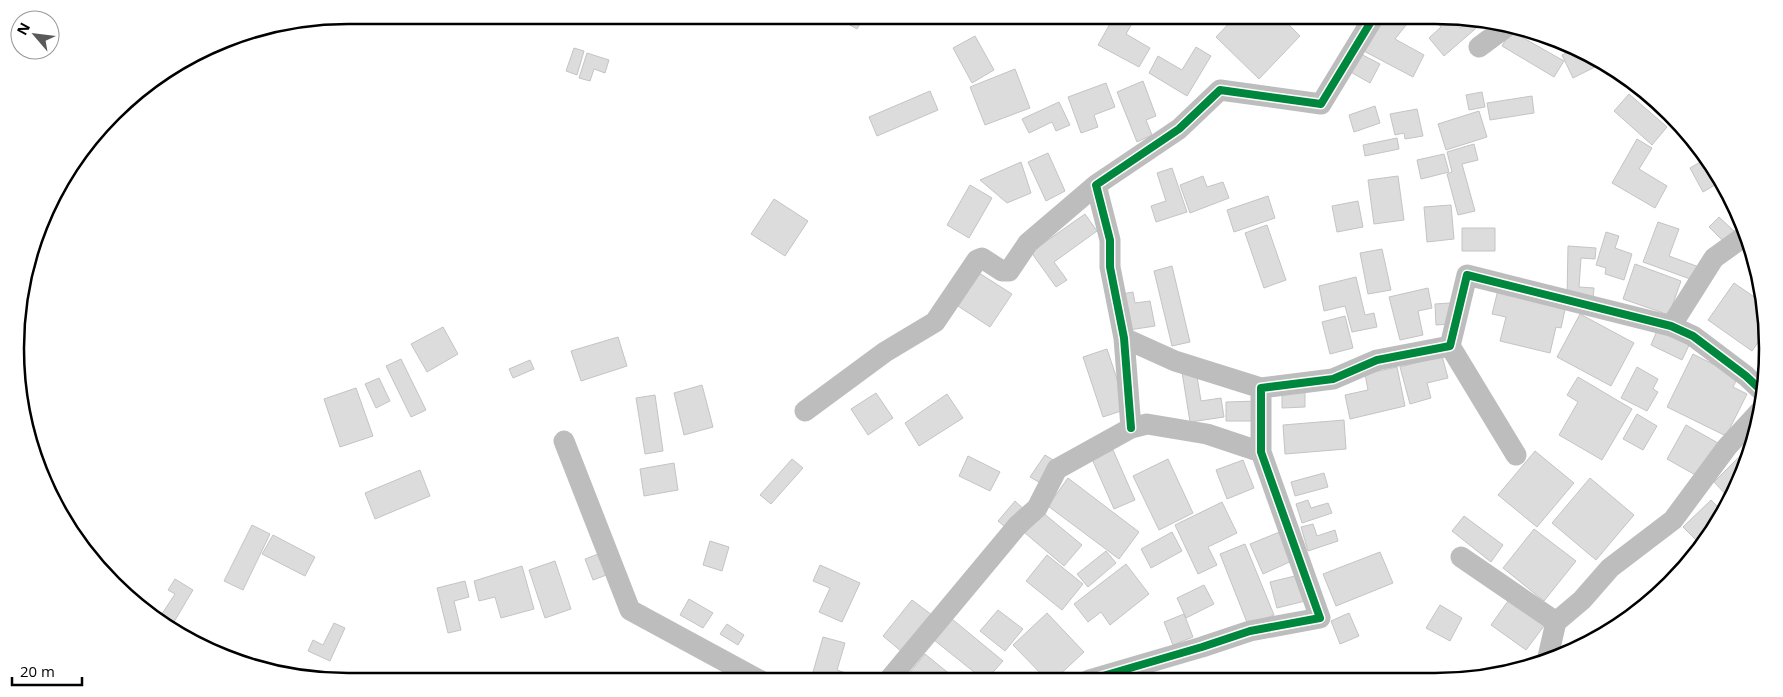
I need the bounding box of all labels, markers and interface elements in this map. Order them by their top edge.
north arrow [10,10,60,60]
text: N [12,19,34,38]
scale bar [12,654,82,686]
text: 20 m [20,661,55,681]

